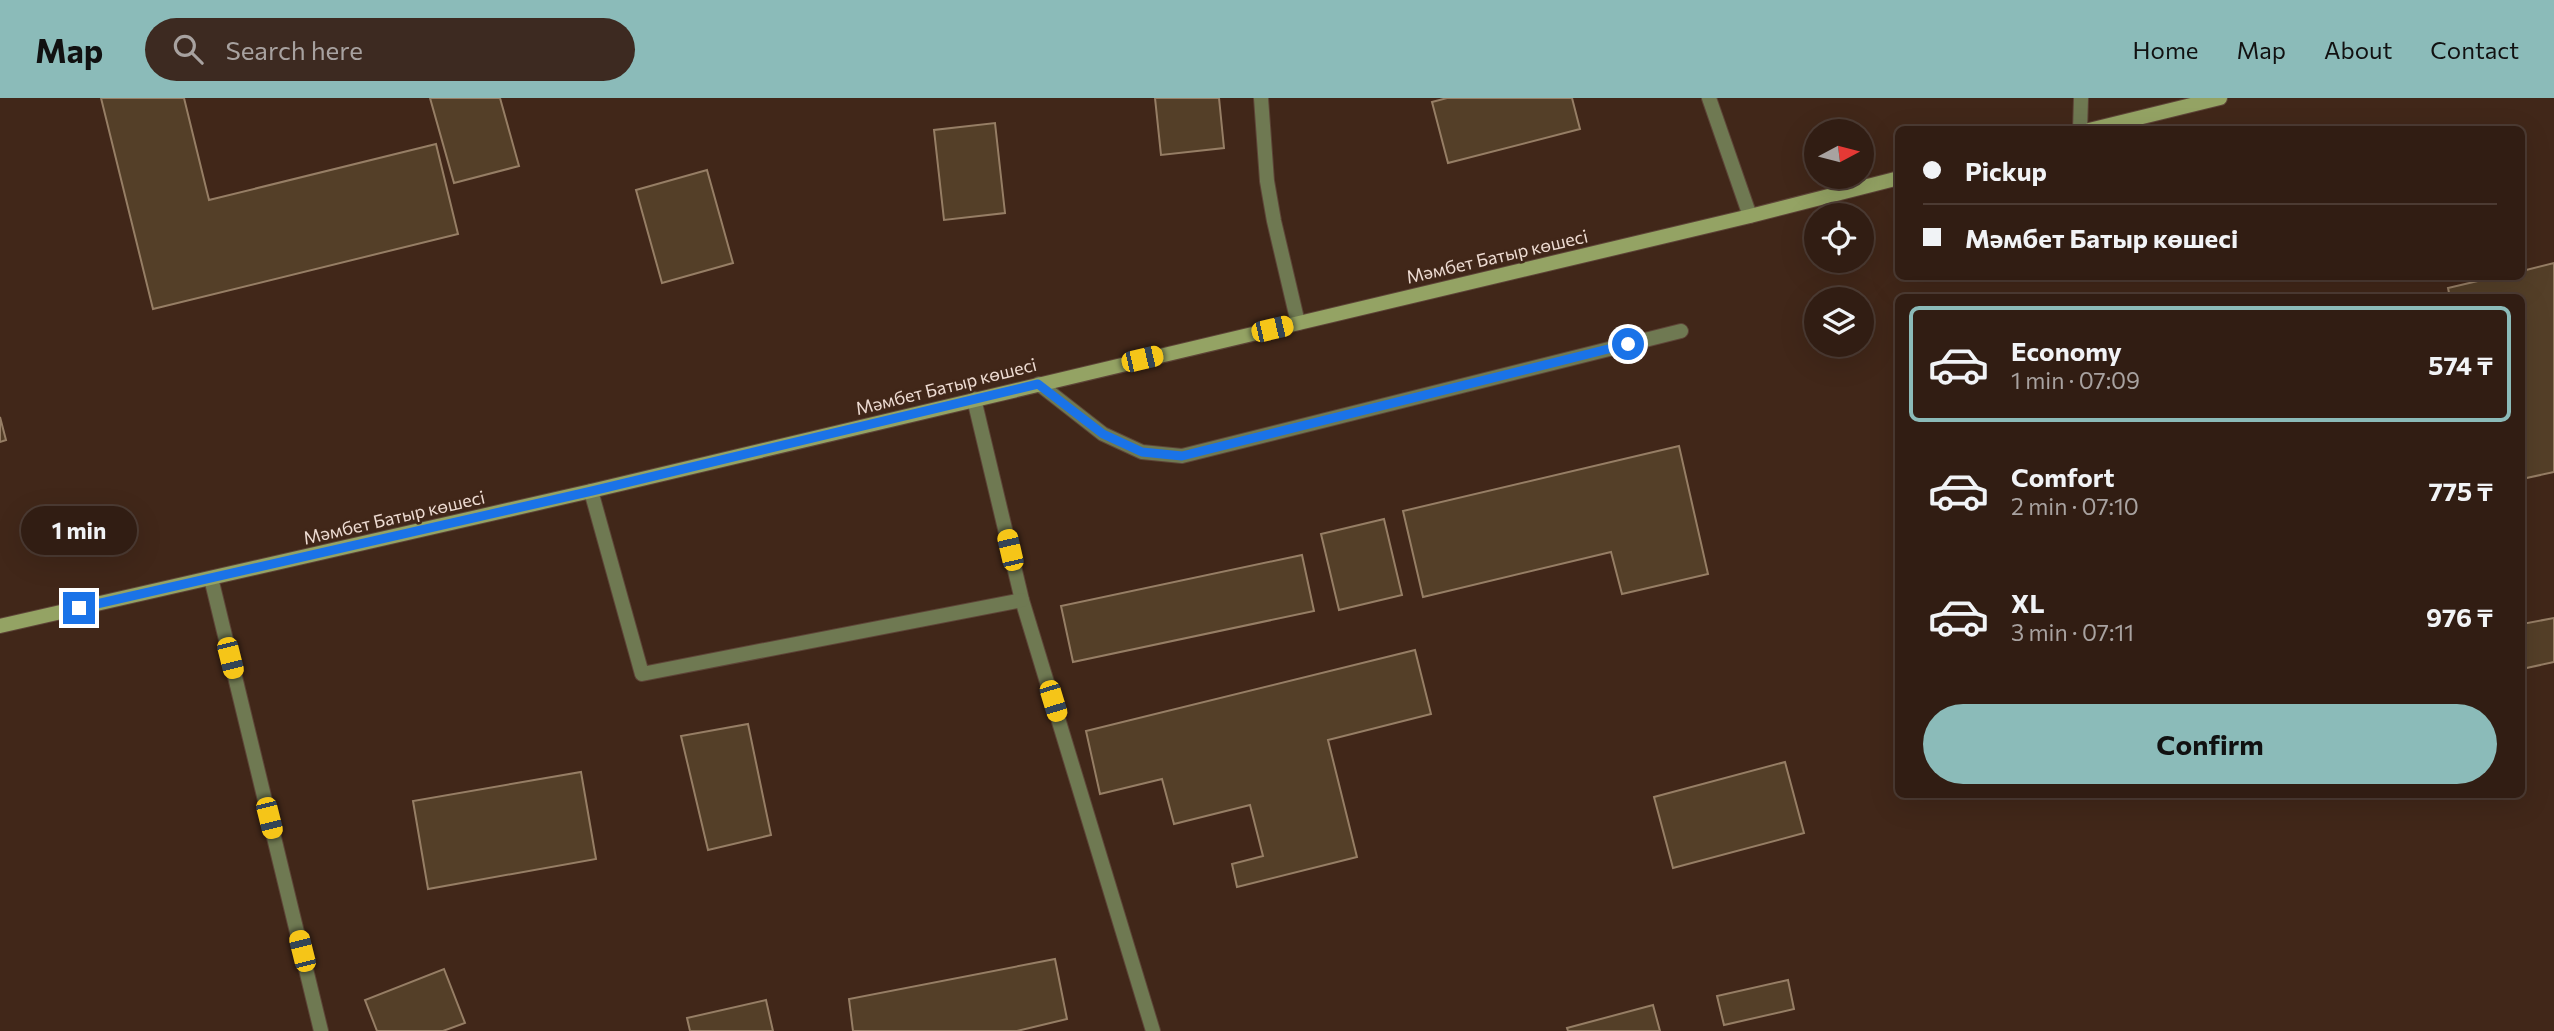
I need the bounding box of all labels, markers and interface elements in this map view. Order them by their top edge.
search box [145,18,635,81]
text: Map [35,29,103,70]
icon: search [169,30,207,68]
text: Search here [225,34,363,65]
text: Home [2133,35,2199,64]
text: Map [2237,35,2286,64]
text: About [2324,35,2392,64]
text: Contact [2430,35,2519,64]
north arrow [1804,119,1874,189]
map controls [1804,119,1874,357]
text: Pickup [1965,155,2047,186]
button: locate [1804,203,1874,273]
text: Мәмбет Батыр көшесі [1965,222,2238,253]
street label: Мәмбет Батыр көшесі [1404,224,1590,288]
button: layers [1804,287,1874,357]
car [1250,314,1295,344]
route start [1612,328,1644,360]
icon: car [1927,333,1990,396]
text: Economy [2011,335,2122,366]
car [1120,344,1165,374]
text: 574 ₸ [2428,349,2493,380]
street label: Мәмбет Батыр көшесі [853,353,1039,419]
text: 1 min · 07:09 [2011,366,2140,394]
icon: car [1927,459,1990,522]
text: Comfort [2011,461,2114,492]
text: 775 ₸ [2429,475,2493,506]
street label: Мәмбет Батыр көшесі [301,485,487,549]
text: 2 min · 07:10 [2011,492,2139,520]
callout: 1 min [21,506,137,556]
text: 1 min [52,516,106,544]
car [996,527,1025,573]
icon: car [1927,585,1990,648]
text: XL [2011,587,2045,618]
route end [63,592,95,624]
text: 976 ₸ [2426,601,2493,632]
text: 3 min · 07:11 [2011,618,2134,646]
car [215,635,246,681]
car [1037,678,1070,724]
button: Confirm [1923,704,2497,784]
car [254,795,285,841]
car [287,928,318,974]

